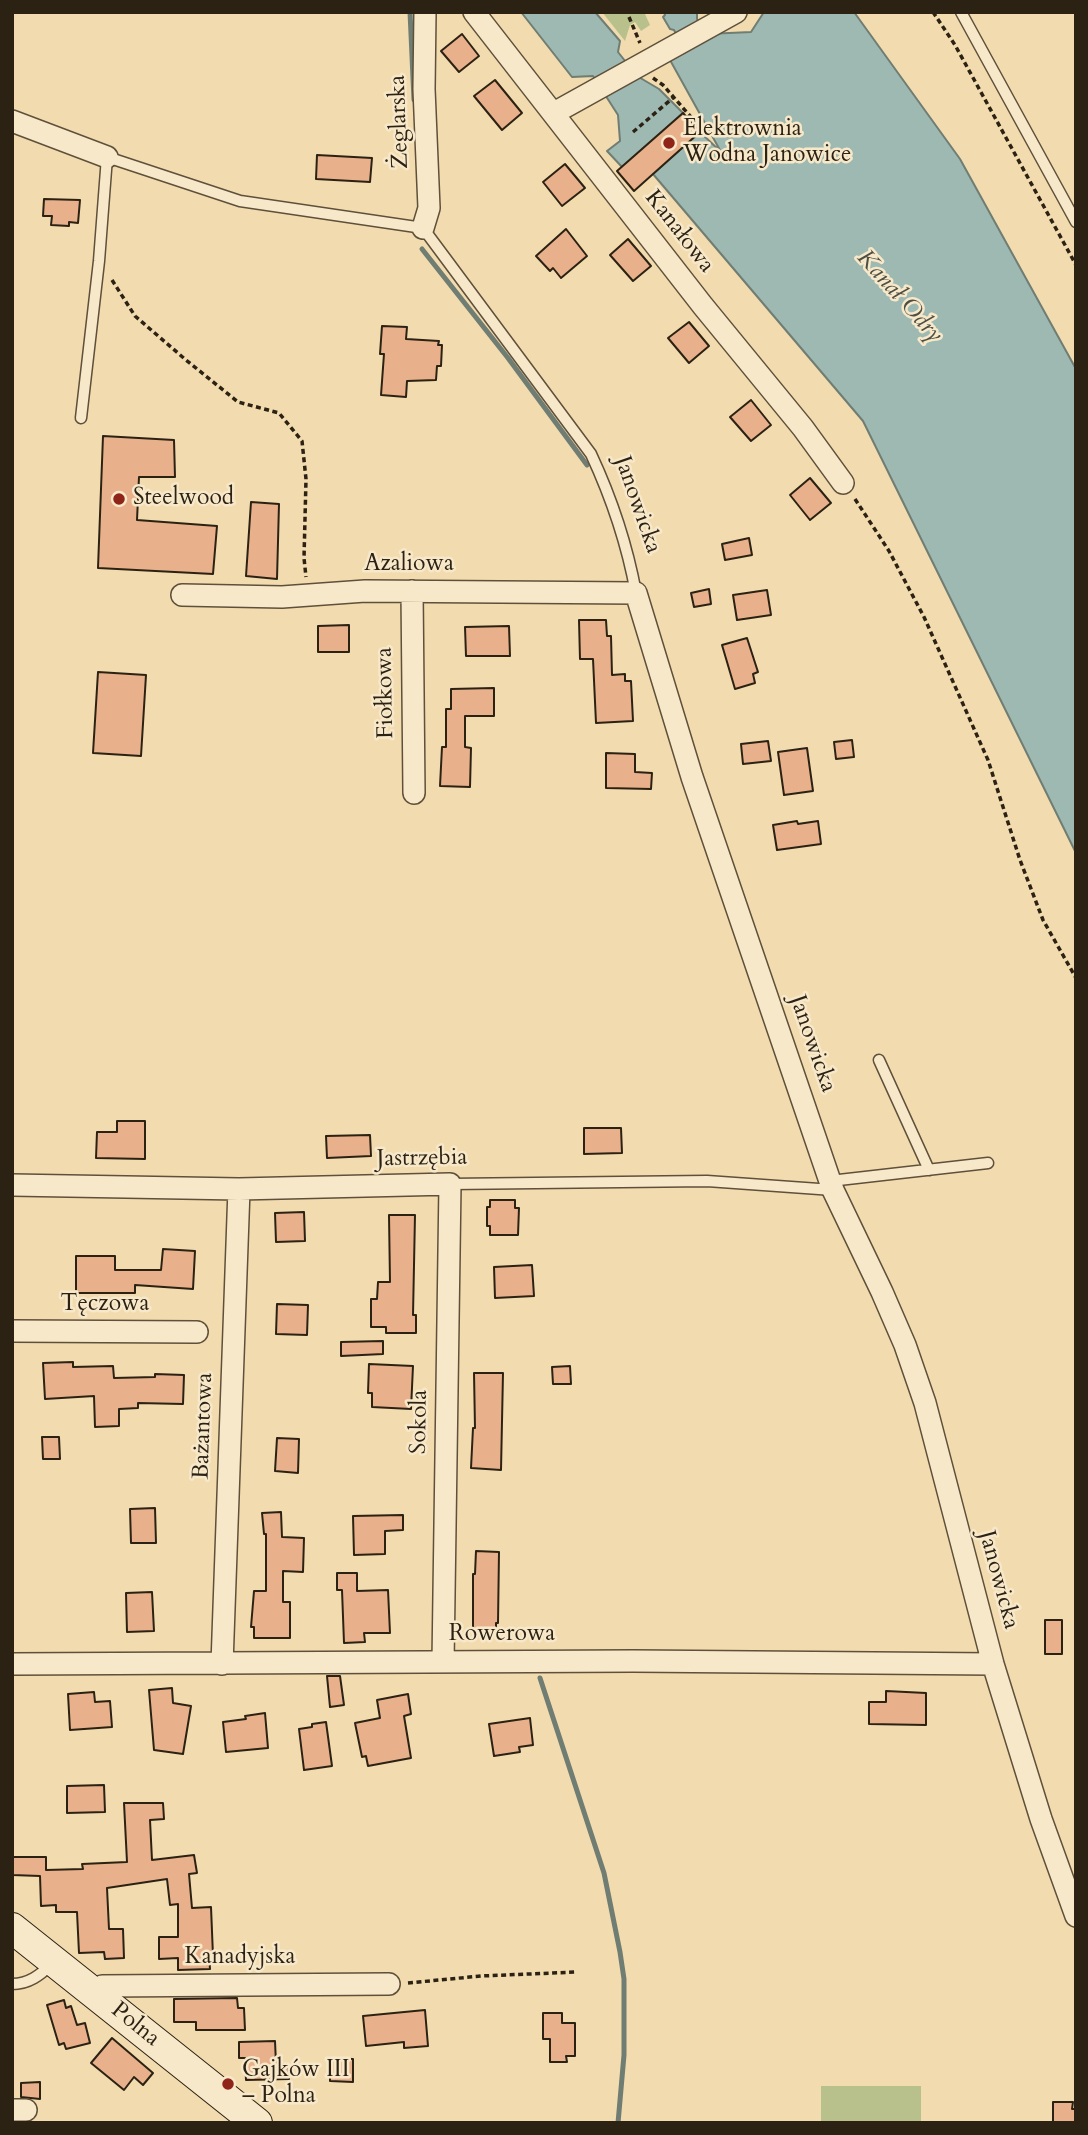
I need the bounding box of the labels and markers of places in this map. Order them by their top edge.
place label: Elektrownia Wodna Janowice [683,116,851,170]
marker: Elektrownia Wodna Janowice [661,135,677,151]
place label: Steelwood [133,485,234,513]
marker: Steelwood [111,491,127,507]
place label: Gajków III – Polna [242,2057,350,2111]
marker: Gajków III – Polna [220,2076,236,2092]

